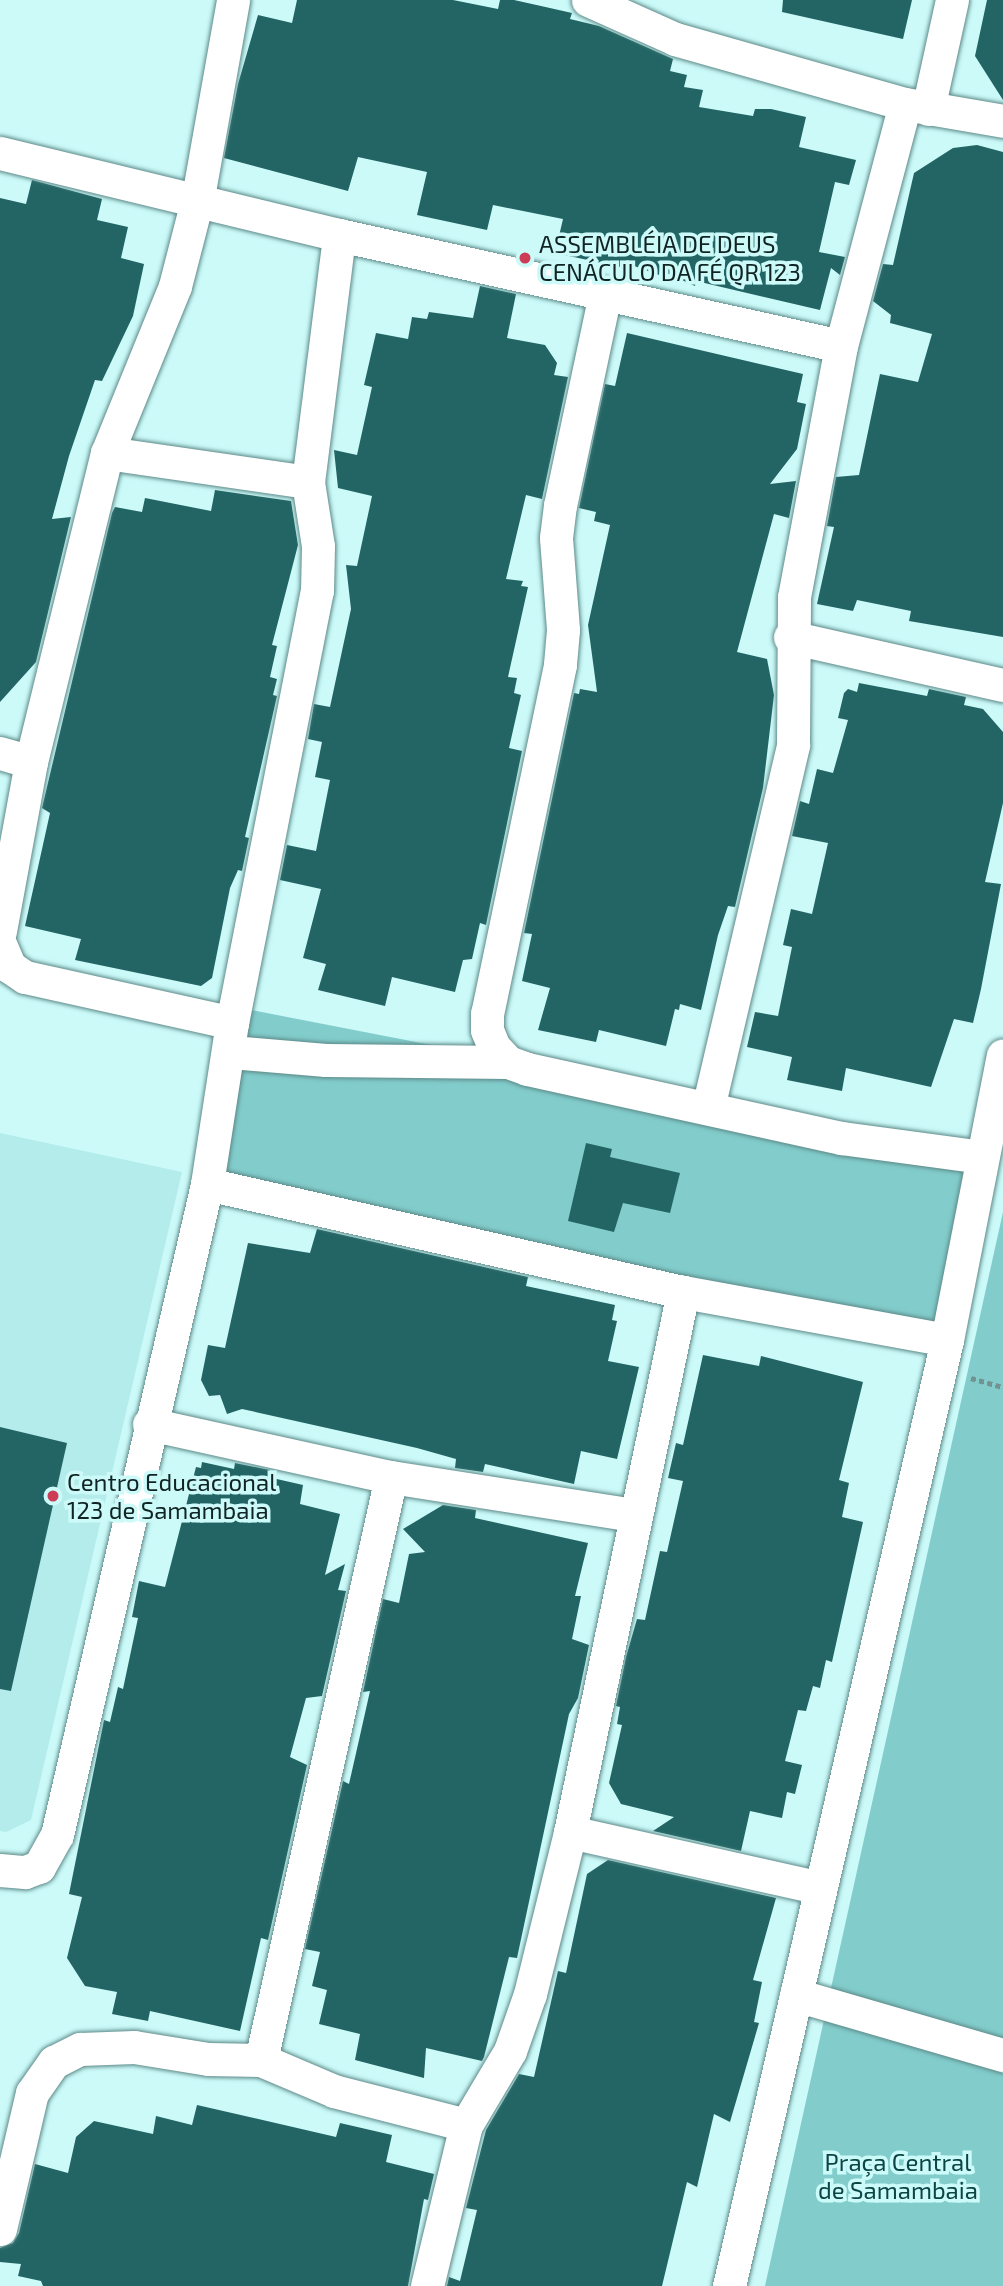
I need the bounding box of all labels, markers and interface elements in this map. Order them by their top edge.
place label: ASSEMBLÉIA DE DEUS CENÁCULO DA FÉ QR 123 [539,230,801,286]
marker: ASSEMBLÉIA DE DEUS CENÁCULO DA FÉ QR 123 [517,250,533,266]
place label: Centro Educacional 123 de Samambaia [67,1468,276,1524]
marker: Centro Educacional 123 de Samambaia [45,1488,61,1504]
park label: Praça Central de Samambaia [818,2148,978,2204]

